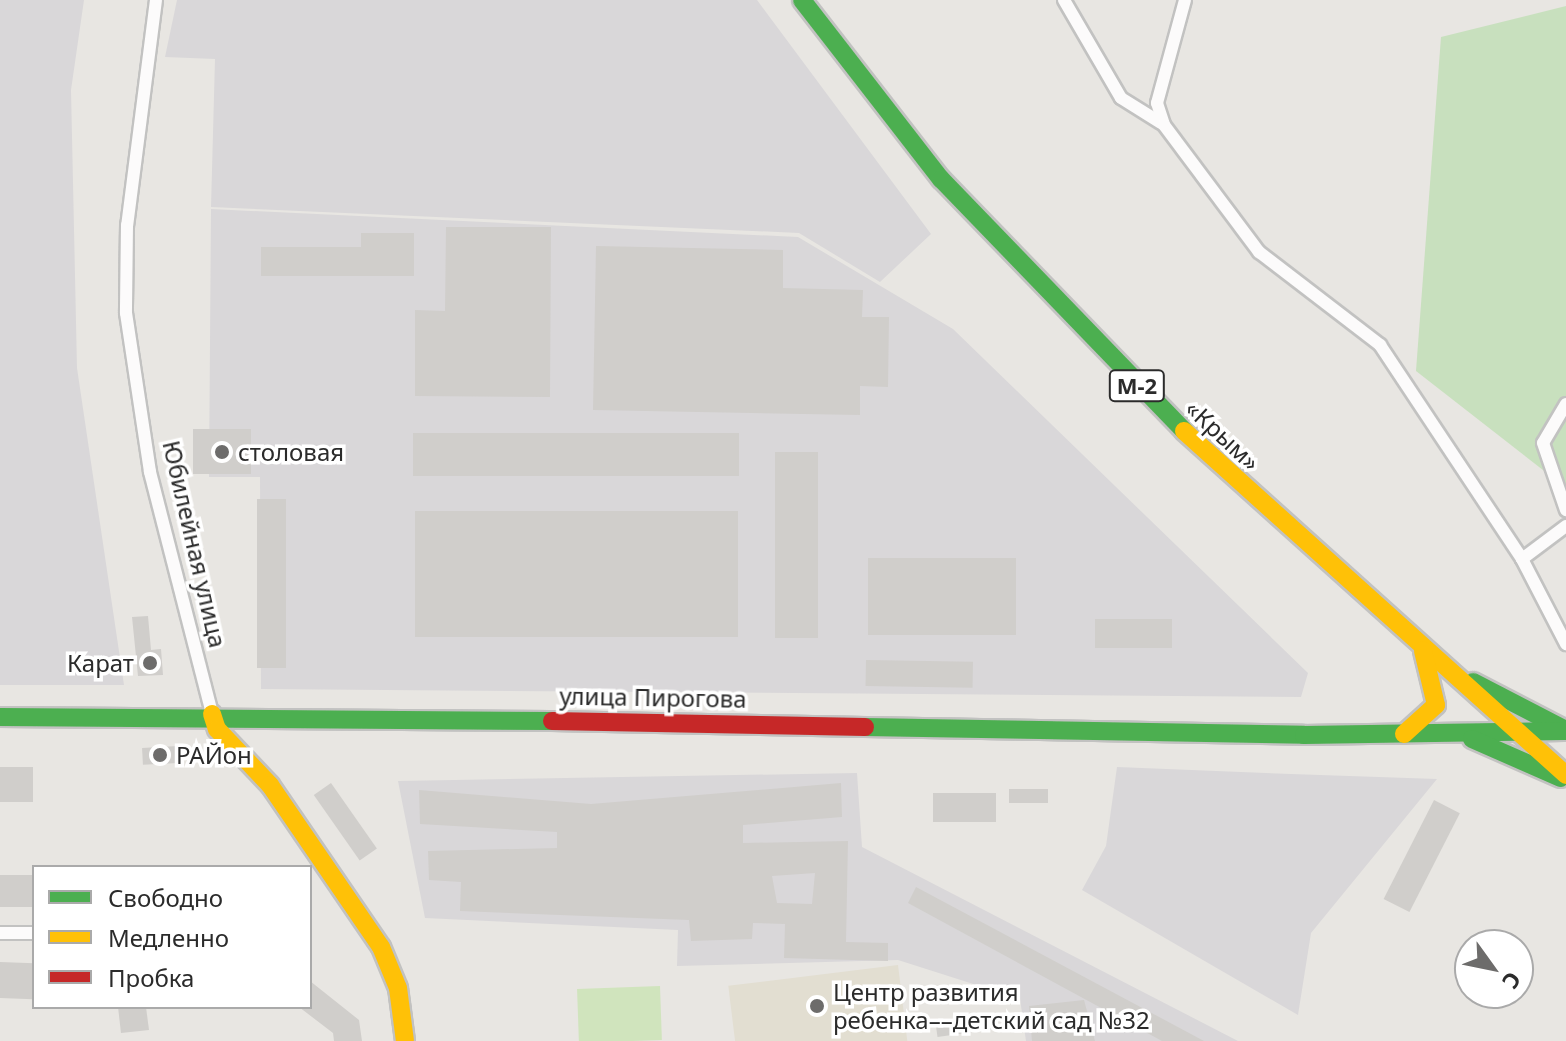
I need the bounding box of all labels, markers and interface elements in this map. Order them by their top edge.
road number: М-2 [1107,368,1167,404]
street label: «Крым» [1180,394,1266,476]
street label: Юбилейная улица [157,438,233,650]
place label: столовая [238,438,344,466]
marker: столовая [213,443,231,461]
place label: Карат [67,649,134,677]
marker: Карат [141,654,159,672]
street label: улица Пирогова [559,681,747,713]
place label: РАЙон [176,741,252,769]
marker: РАЙон [151,746,169,764]
legend [32,865,312,1009]
text: Свободно [108,881,223,914]
text: Медленно [108,921,229,954]
north arrow [1454,929,1534,1009]
text: Пробка [108,961,194,994]
text: С [1496,967,1529,995]
place label: Центр развития ребенка––детский сад №32 [833,978,1150,1034]
marker: Центр развития ребенка––детский сад №32 [808,997,826,1015]

